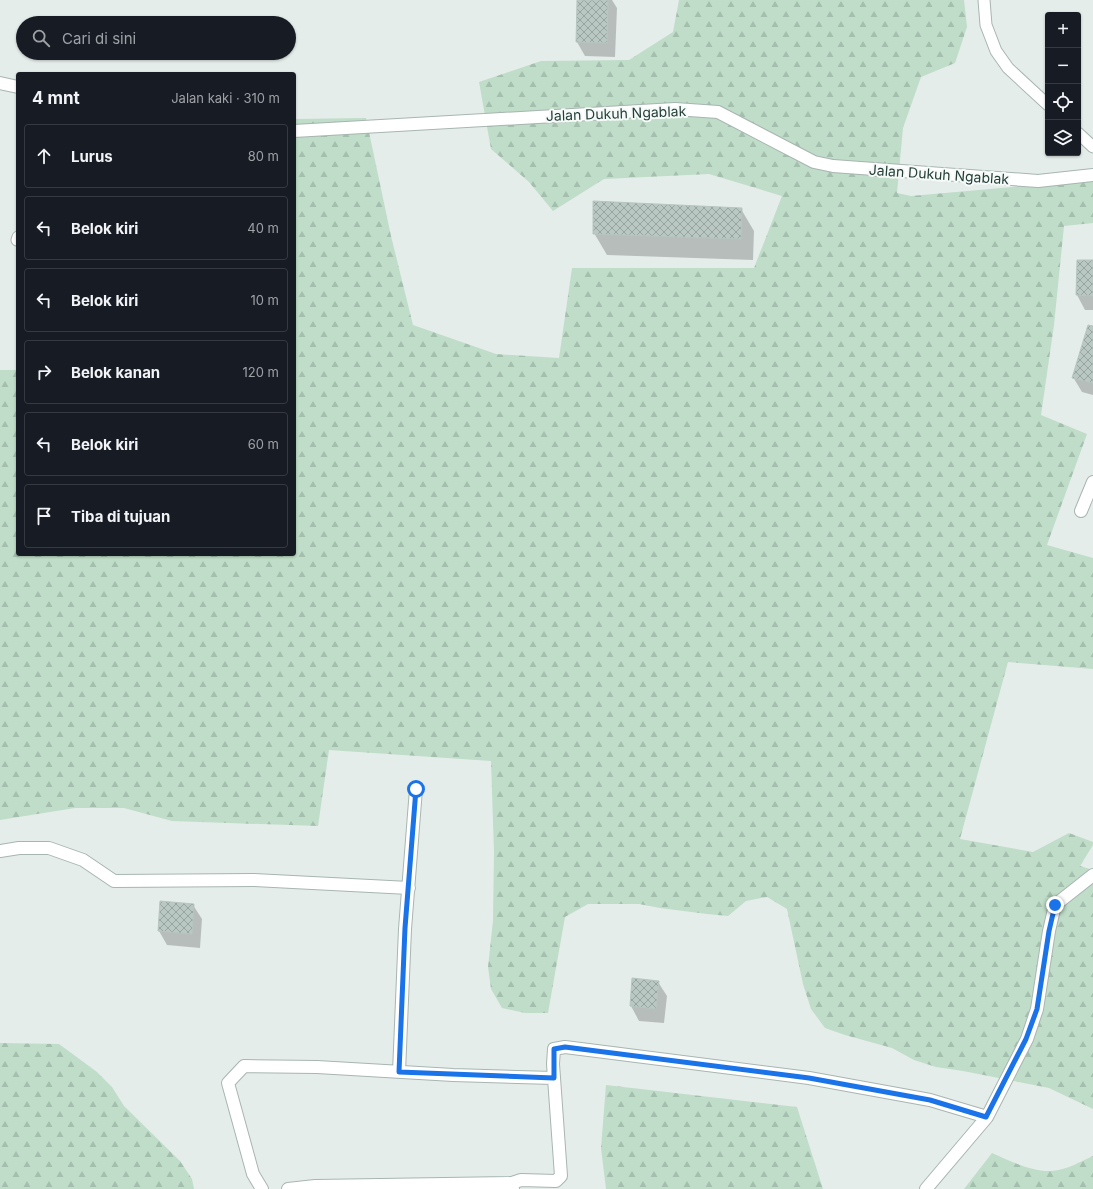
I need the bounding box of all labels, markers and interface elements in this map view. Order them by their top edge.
map controls [1045,12,1081,156]
button: + [1045,12,1081,48]
search box [16,16,296,60]
icon: search [30,27,52,49]
text: Cari di sini [62,29,136,48]
button: − [1045,48,1081,84]
button: locate [1045,84,1081,120]
text: 4 mnt [32,88,80,108]
text: Jalan kaki · 310 m [171,90,280,106]
street label: Jalan Dukuh Ngablak [546,102,687,124]
button: layers [1045,120,1081,156]
icon: ahead [33,145,55,167]
text: Lurus [71,147,113,166]
text: 80 m [248,148,279,164]
street label: Jalan Dukuh Ngablak [868,161,1010,187]
icon: left [33,217,55,239]
text: Belok kiri [71,219,138,238]
text: 40 m [247,220,279,236]
icon: left [33,289,55,311]
text: Belok kiri [71,291,138,310]
text: 10 m [250,292,279,308]
icon: right [33,361,55,383]
text: Belok kanan [71,363,160,382]
text: 120 m [243,364,279,380]
icon: left [33,433,55,455]
text: Belok kiri [71,435,138,454]
text: 60 m [248,436,279,452]
icon: arrive [33,505,55,527]
text: Tiba di tujuan [71,507,170,526]
route start [407,780,425,798]
route end [1046,896,1064,914]

